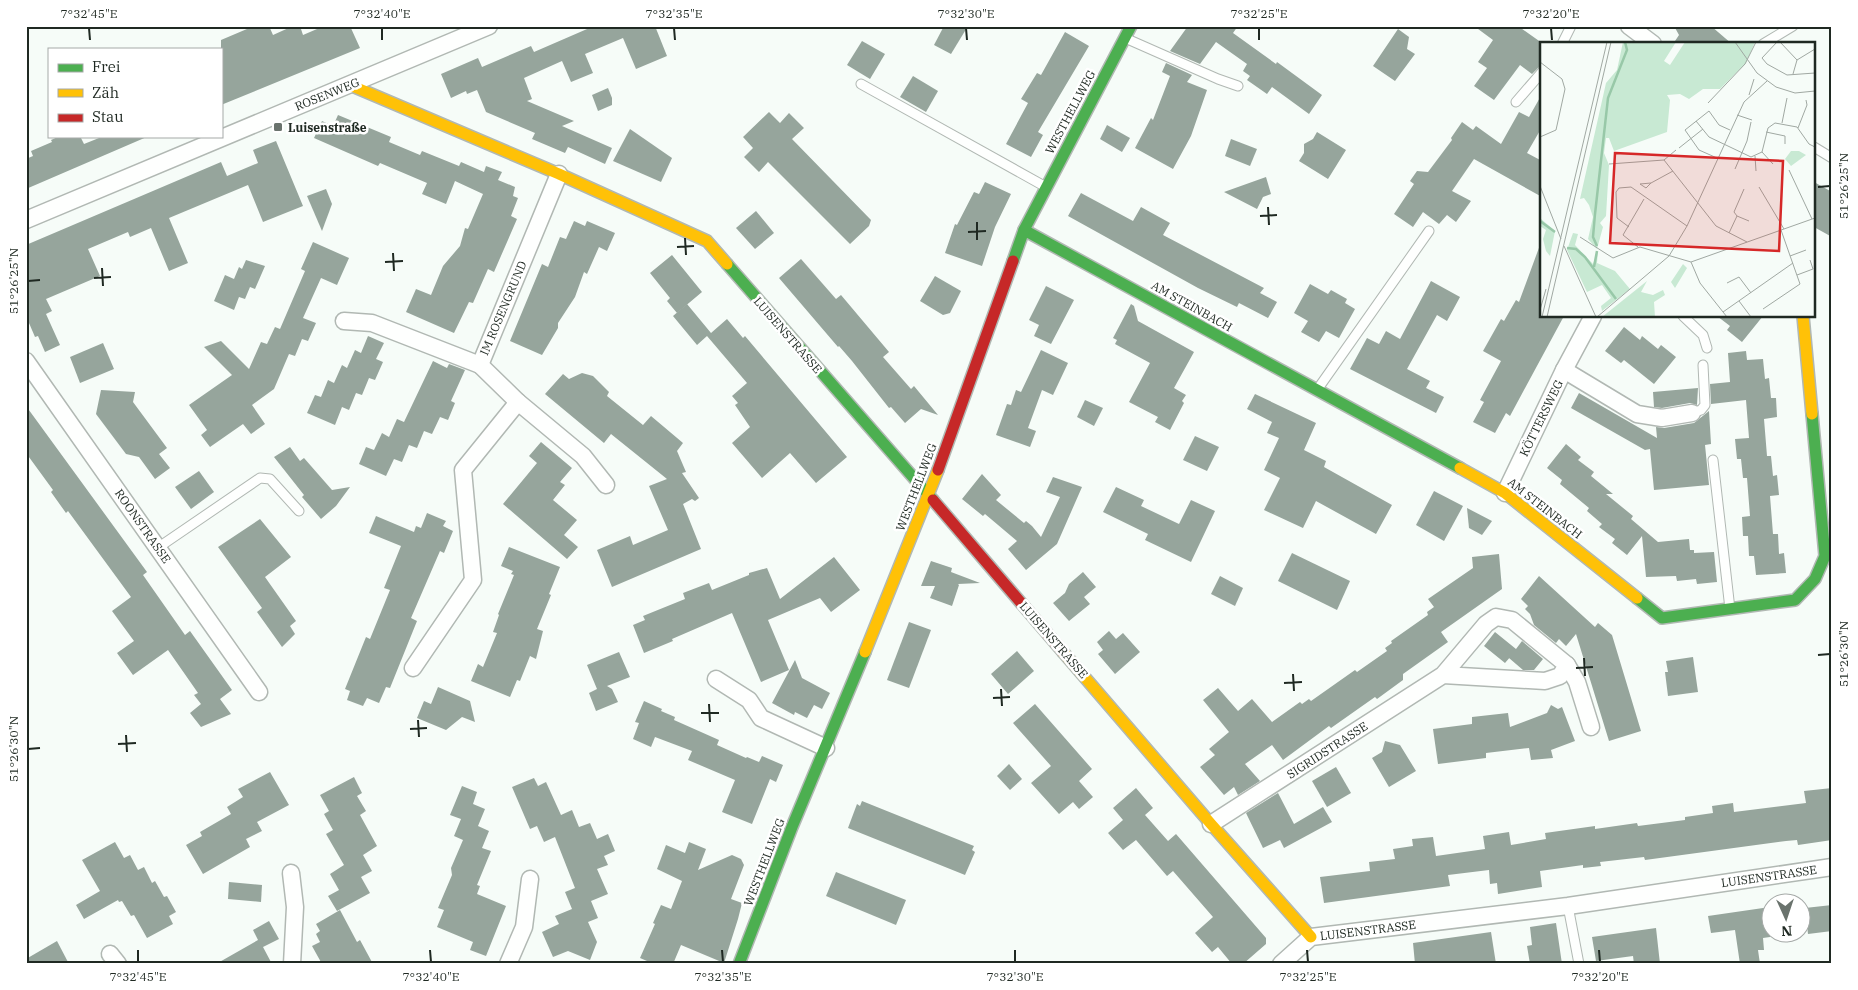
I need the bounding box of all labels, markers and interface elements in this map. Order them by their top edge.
text: 7°32'45"E [60,6,118,21]
text: 7°32'40"E [353,6,411,21]
text: 7°32'35"E [645,6,703,21]
text: 7°32'30"E [937,6,995,21]
text: 7°32'25"E [1230,6,1288,21]
text: 7°32'20"E [1522,6,1580,21]
inset map [1540,42,1816,318]
legend [48,48,222,138]
text: Frei [92,57,121,76]
street label: WESTHELLWEG [1042,67,1099,157]
street label: ROSENWEG [292,74,362,114]
text: Zäh [92,83,119,102]
text: Stau [92,107,124,126]
place label: Luisenstraße [288,120,367,135]
marker: Luisenstraße [272,121,284,133]
text: 51°26'25"N [1836,153,1851,219]
text: 51°26'25"N [6,248,21,314]
street label: IM ROSENGRUND [476,258,530,358]
street label: AM STEINBACH [1149,278,1235,334]
street label: LUISENSTRASSE [751,294,825,376]
street label: KÖTTERSWEG [1516,377,1566,459]
street label: WESTHELLWEG [892,441,940,533]
street label: AM STEINBACH [1505,474,1585,542]
street label: ROONSTRASSE [112,486,174,566]
street label: LUISENSTRASSE [1017,599,1091,681]
text: 51°26'30"N [1836,621,1851,687]
text: 51°26'30"N [6,716,21,782]
street label: SIGRIDSTRASSE [1284,718,1370,782]
street label: WESTHELLWEG [740,816,788,908]
street label: LUISENSTRASSE [1720,862,1818,890]
north arrow [1760,892,1810,942]
street label: LUISENSTRASSE [1319,917,1417,943]
text: N [1781,922,1793,940]
text: 7°32'45"E [109,969,167,984]
text: 7°32'40"E [402,969,460,984]
text: 7°32'35"E [694,969,752,984]
text: 7°32'30"E [986,969,1044,984]
text: 7°32'25"E [1279,969,1337,984]
text: 7°32'20"E [1571,969,1629,984]

